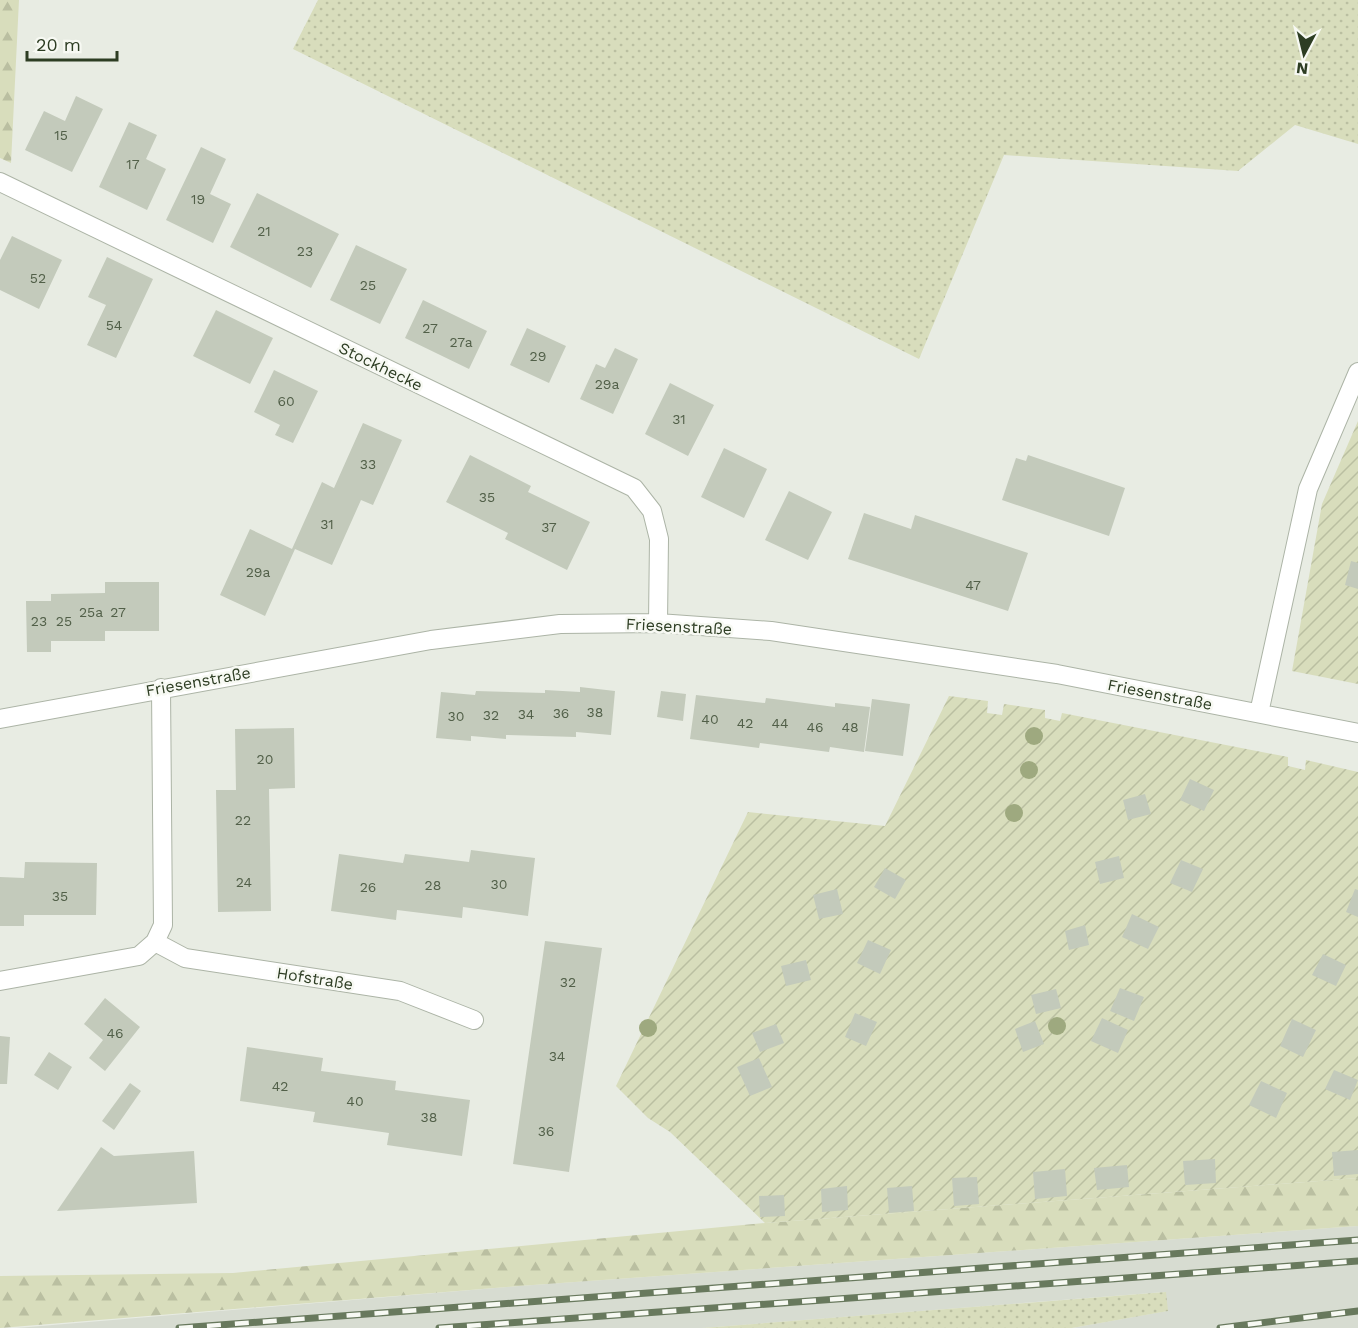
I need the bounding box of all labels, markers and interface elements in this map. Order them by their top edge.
scale bar [27,24,117,62]
north arrow [1274,24,1334,84]
text: 20 m [36,34,81,55]
text: N [1295,58,1309,79]
house number: 15 [54,127,68,143]
house number: 17 [126,156,140,172]
house number: 19 [191,191,205,207]
house number: 21 [257,223,271,239]
house number: 23 [297,243,313,259]
house number: 52 [30,270,46,286]
house number: 25 [360,277,376,293]
house number: 54 [106,317,122,333]
house number: 27 [422,320,438,336]
house number: 27a [449,334,473,350]
street label: Stockhecke [336,338,426,395]
house number: 29 [530,348,546,364]
house number: 29a [595,376,619,392]
house number: 60 [277,393,295,409]
house number: 31 [672,411,686,427]
house number: 33 [360,456,376,472]
house number: 35 [479,489,495,505]
house number: 31 [320,516,334,532]
house number: 37 [541,519,557,535]
house number: 29a [246,564,270,580]
house number: 47 [965,577,981,593]
house number: 25a [79,604,103,620]
house number: 27 [110,604,126,620]
house number: 23 [31,613,47,629]
house number: 25 [56,613,72,629]
street label: Friesenstraße [625,614,733,639]
street label: Friesenstraße [144,663,252,700]
street label: Friesenstraße [1106,675,1214,714]
house number: 38 [587,704,603,720]
house number: 36 [553,705,569,721]
house number: 34 [518,706,534,722]
house number: 32 [483,707,499,723]
house number: 30 [448,708,464,724]
house number: 40 [701,711,719,727]
house number: 42 [737,715,753,731]
house number: 44 [771,715,789,731]
house number: 46 [806,719,824,735]
house number: 48 [841,719,859,735]
house number: 20 [257,751,273,767]
house number: 22 [235,812,251,828]
house number: 24 [236,874,252,890]
house number: 30 [491,876,507,892]
house number: 28 [425,877,441,893]
house number: 26 [360,879,376,895]
house number: 35 [52,888,68,904]
street label: Hofstraße [275,963,354,994]
house number: 32 [560,974,576,990]
house number: 46 [106,1025,124,1041]
house number: 34 [549,1048,565,1064]
house number: 42 [272,1078,288,1094]
house number: 40 [346,1093,364,1109]
house number: 38 [421,1109,437,1125]
house number: 36 [538,1123,554,1139]

